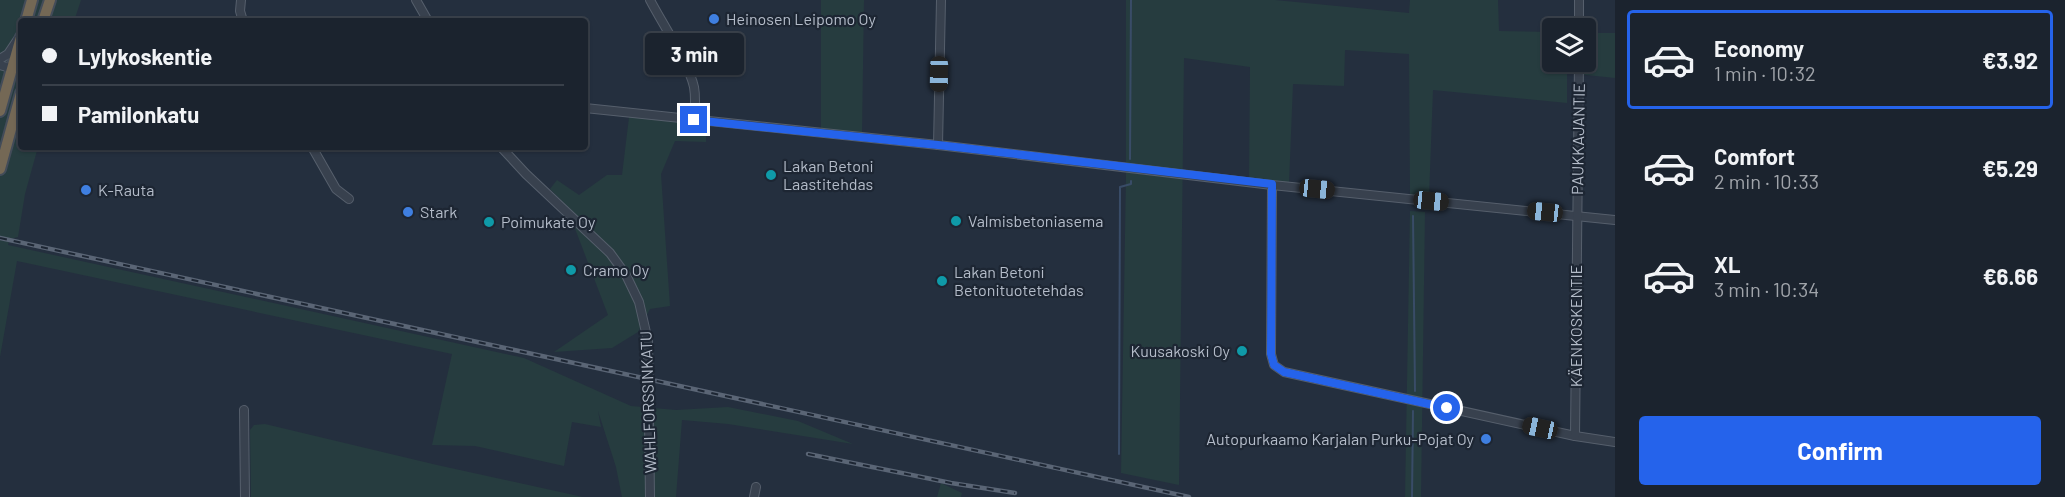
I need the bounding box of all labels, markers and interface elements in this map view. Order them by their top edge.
place label: Heinosen Leipomo Oy [726,9,876,28]
marker: Heinosen Leipomo Oy [707,12,721,26]
map controls [1542,18,1596,72]
button: layers [1542,18,1596,72]
callout: 3 min [644,33,744,75]
icon: car [1642,33,1696,87]
text: Economy [1714,35,1804,61]
text: 3 min [671,42,718,66]
text: Lylykoskentie [78,43,212,69]
text: €3.92 [1982,47,2038,73]
car [930,56,948,92]
text: 1 min · 10:32 [1714,61,1816,85]
street label: PAUKKAJANTIE [1567,83,1588,195]
text: Pamilonkatu [78,101,199,127]
route end [680,106,707,133]
icon: car [1642,141,1696,195]
text: Comfort [1714,143,1795,169]
text: €5.29 [1982,155,2038,181]
place label: Lakan Betoni Laastitehdas [783,156,874,193]
marker: Lakan Betoni Laastitehdas [764,168,778,182]
text: 2 min · 10:33 [1714,169,1819,193]
car [1298,178,1336,200]
place label: K-Rauta [98,180,154,199]
marker: K-Rauta [79,183,93,197]
car [1412,190,1450,212]
car [1526,201,1564,223]
place label: Stark [420,202,457,221]
marker: Stark [401,205,415,219]
place label: Valmisbetoniasema [968,211,1103,230]
place label: Poimukate Oy [501,212,596,231]
marker: Valmisbetoniasema [949,214,963,228]
marker: Poimukate Oy [482,215,496,229]
icon: car [1642,249,1696,303]
text: XL [1714,251,1740,277]
place label: Cramo Oy [583,260,650,279]
place label: Lakan Betoni Betonituotetehdas [954,262,1084,299]
marker: Cramo Oy [564,263,578,277]
text: €6.66 [1983,263,2038,289]
street label: KÄENKOSKENTIE [1566,265,1585,387]
marker: Lakan Betoni Betonituotetehdas [935,274,949,288]
text: 3 min · 10:34 [1714,277,1819,301]
street label: WAHLFORSSINKATU [636,330,659,474]
place label: Kuusakoski Oy [1130,341,1231,360]
marker: Kuusakoski Oy [1235,344,1249,358]
route start [1433,394,1460,421]
car [1521,415,1559,441]
button: Confirm [1639,416,2041,485]
place label: Autopurkaamo Karjalan Purku-Pojat Oy [1206,429,1475,448]
marker: Autopurkaamo Karjalan Purku-Pojat Oy [1479,432,1493,446]

